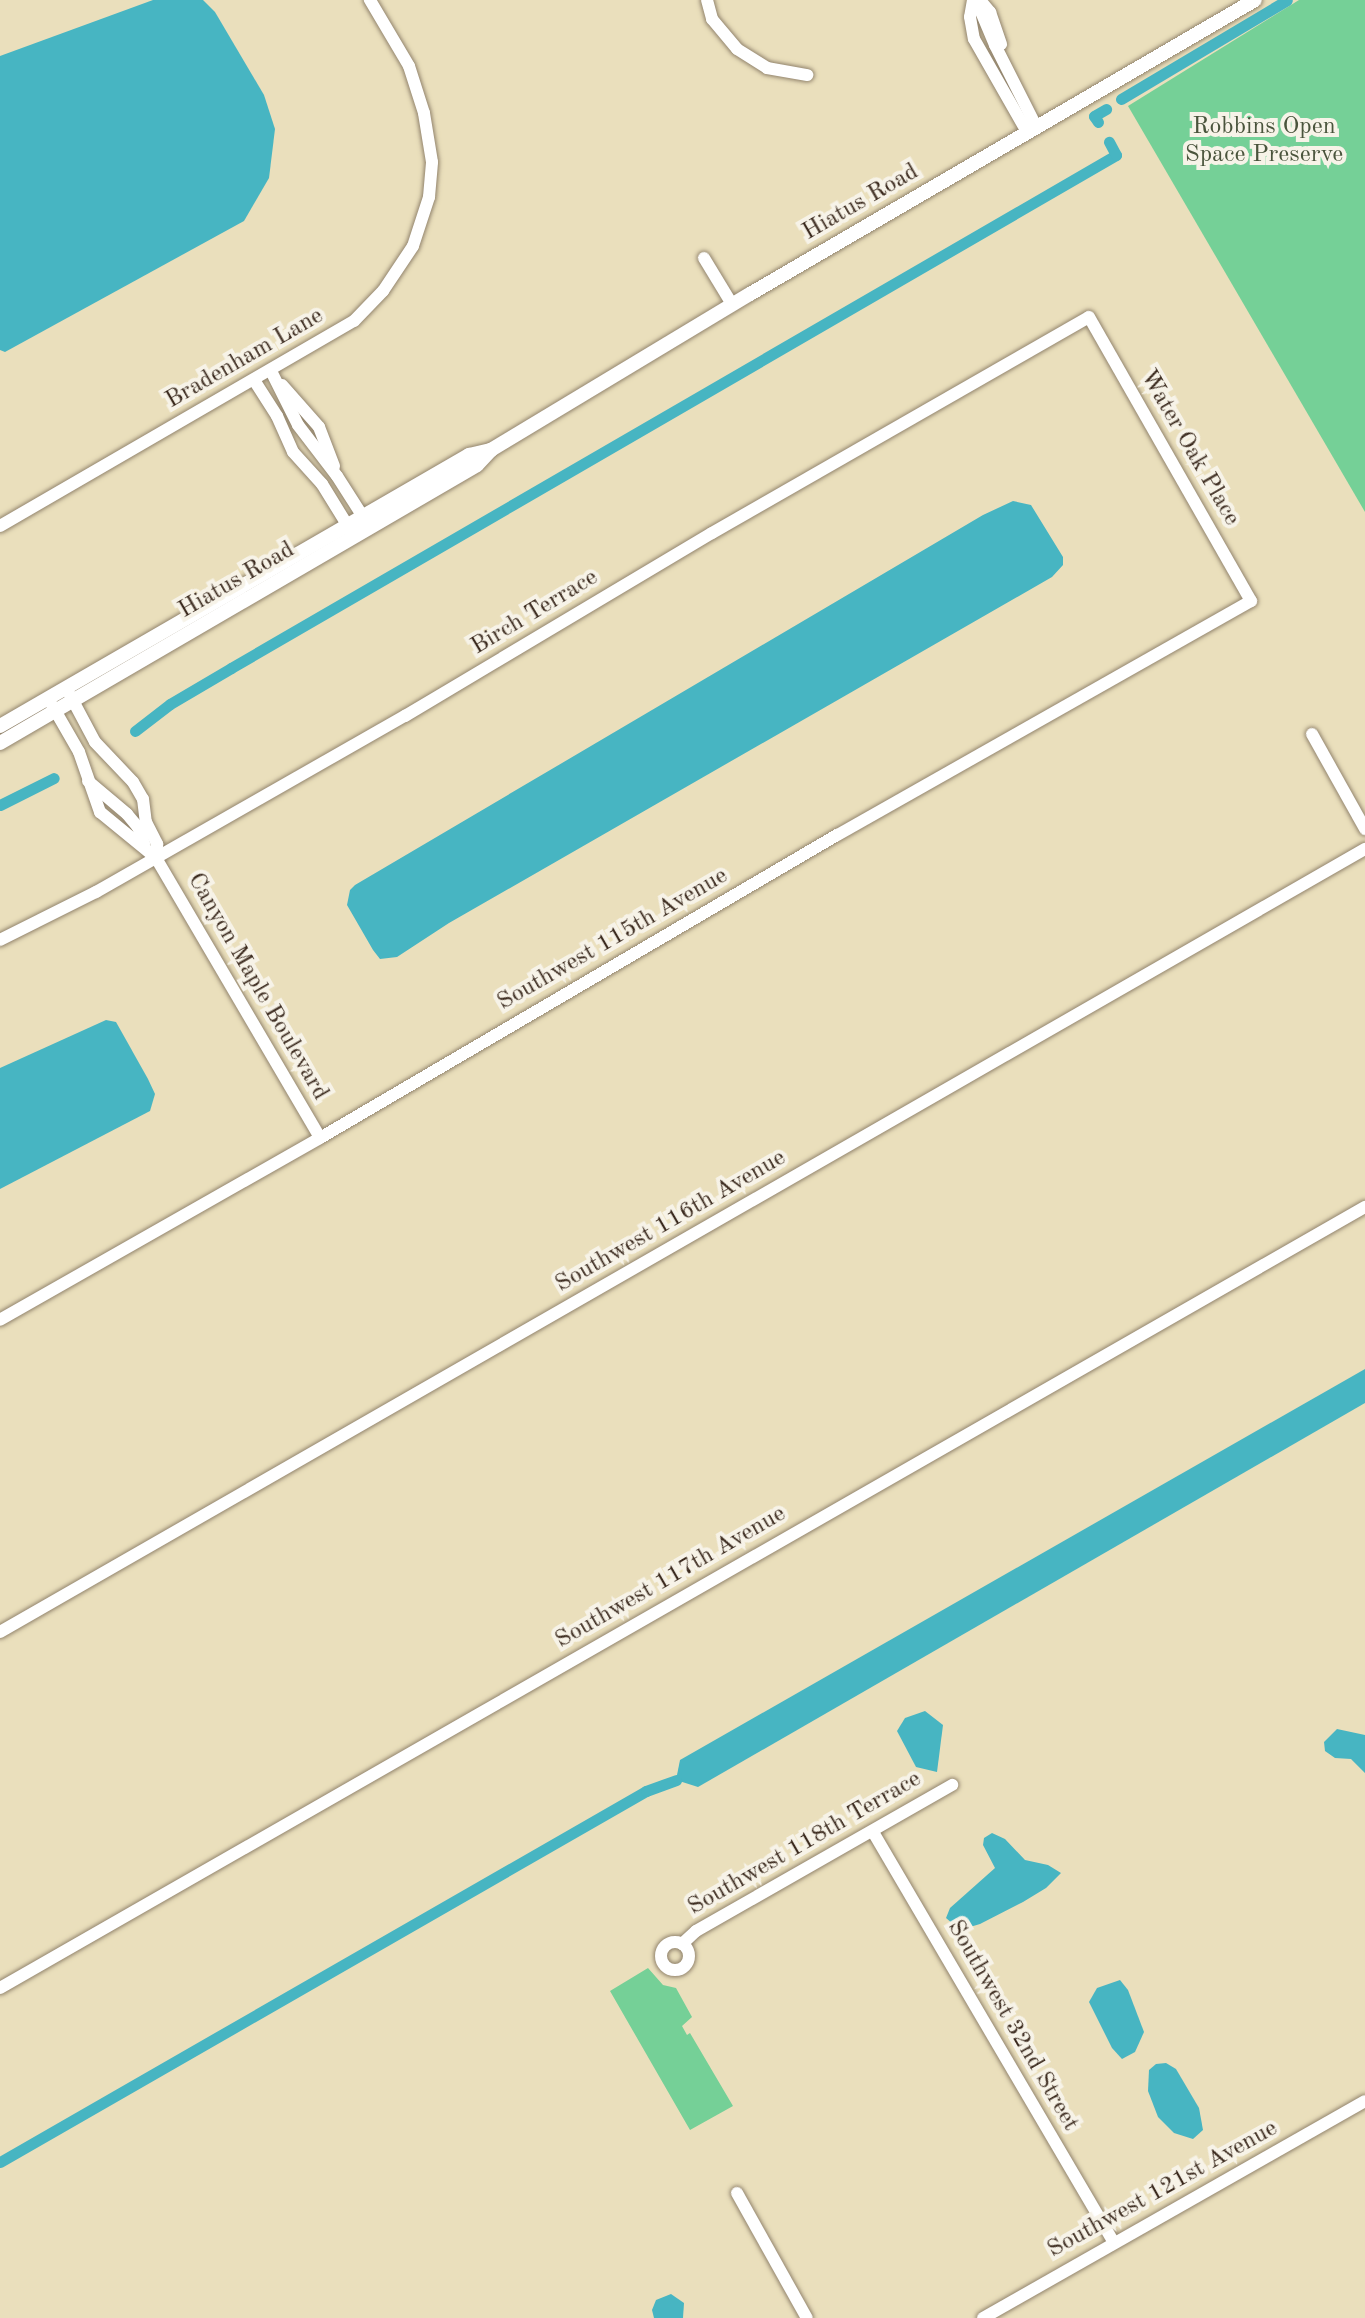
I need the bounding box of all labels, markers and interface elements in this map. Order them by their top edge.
park label: Robbins Open Space Preserve [1185,114,1343,170]
street label: Hiatus Road [798,158,924,248]
street label: Bradenham Lane [161,302,329,416]
street label: Water Oak Place [1133,365,1245,531]
street label: Hiatus Road [174,536,300,626]
street label: Birch Terrace [466,564,604,662]
street label: Southwest 115th Avenue [493,862,733,1018]
street label: Canyon Maple Boulevard [180,868,334,1106]
street label: Southwest 116th Avenue [551,1144,791,1300]
street label: Southwest 117th Avenue [551,1500,791,1656]
street label: Southwest 118th Terrace [683,1765,927,1923]
street label: Southwest 32nd Street [940,1915,1084,2137]
street label: Southwest 121st Avenue [1043,2115,1283,2265]

